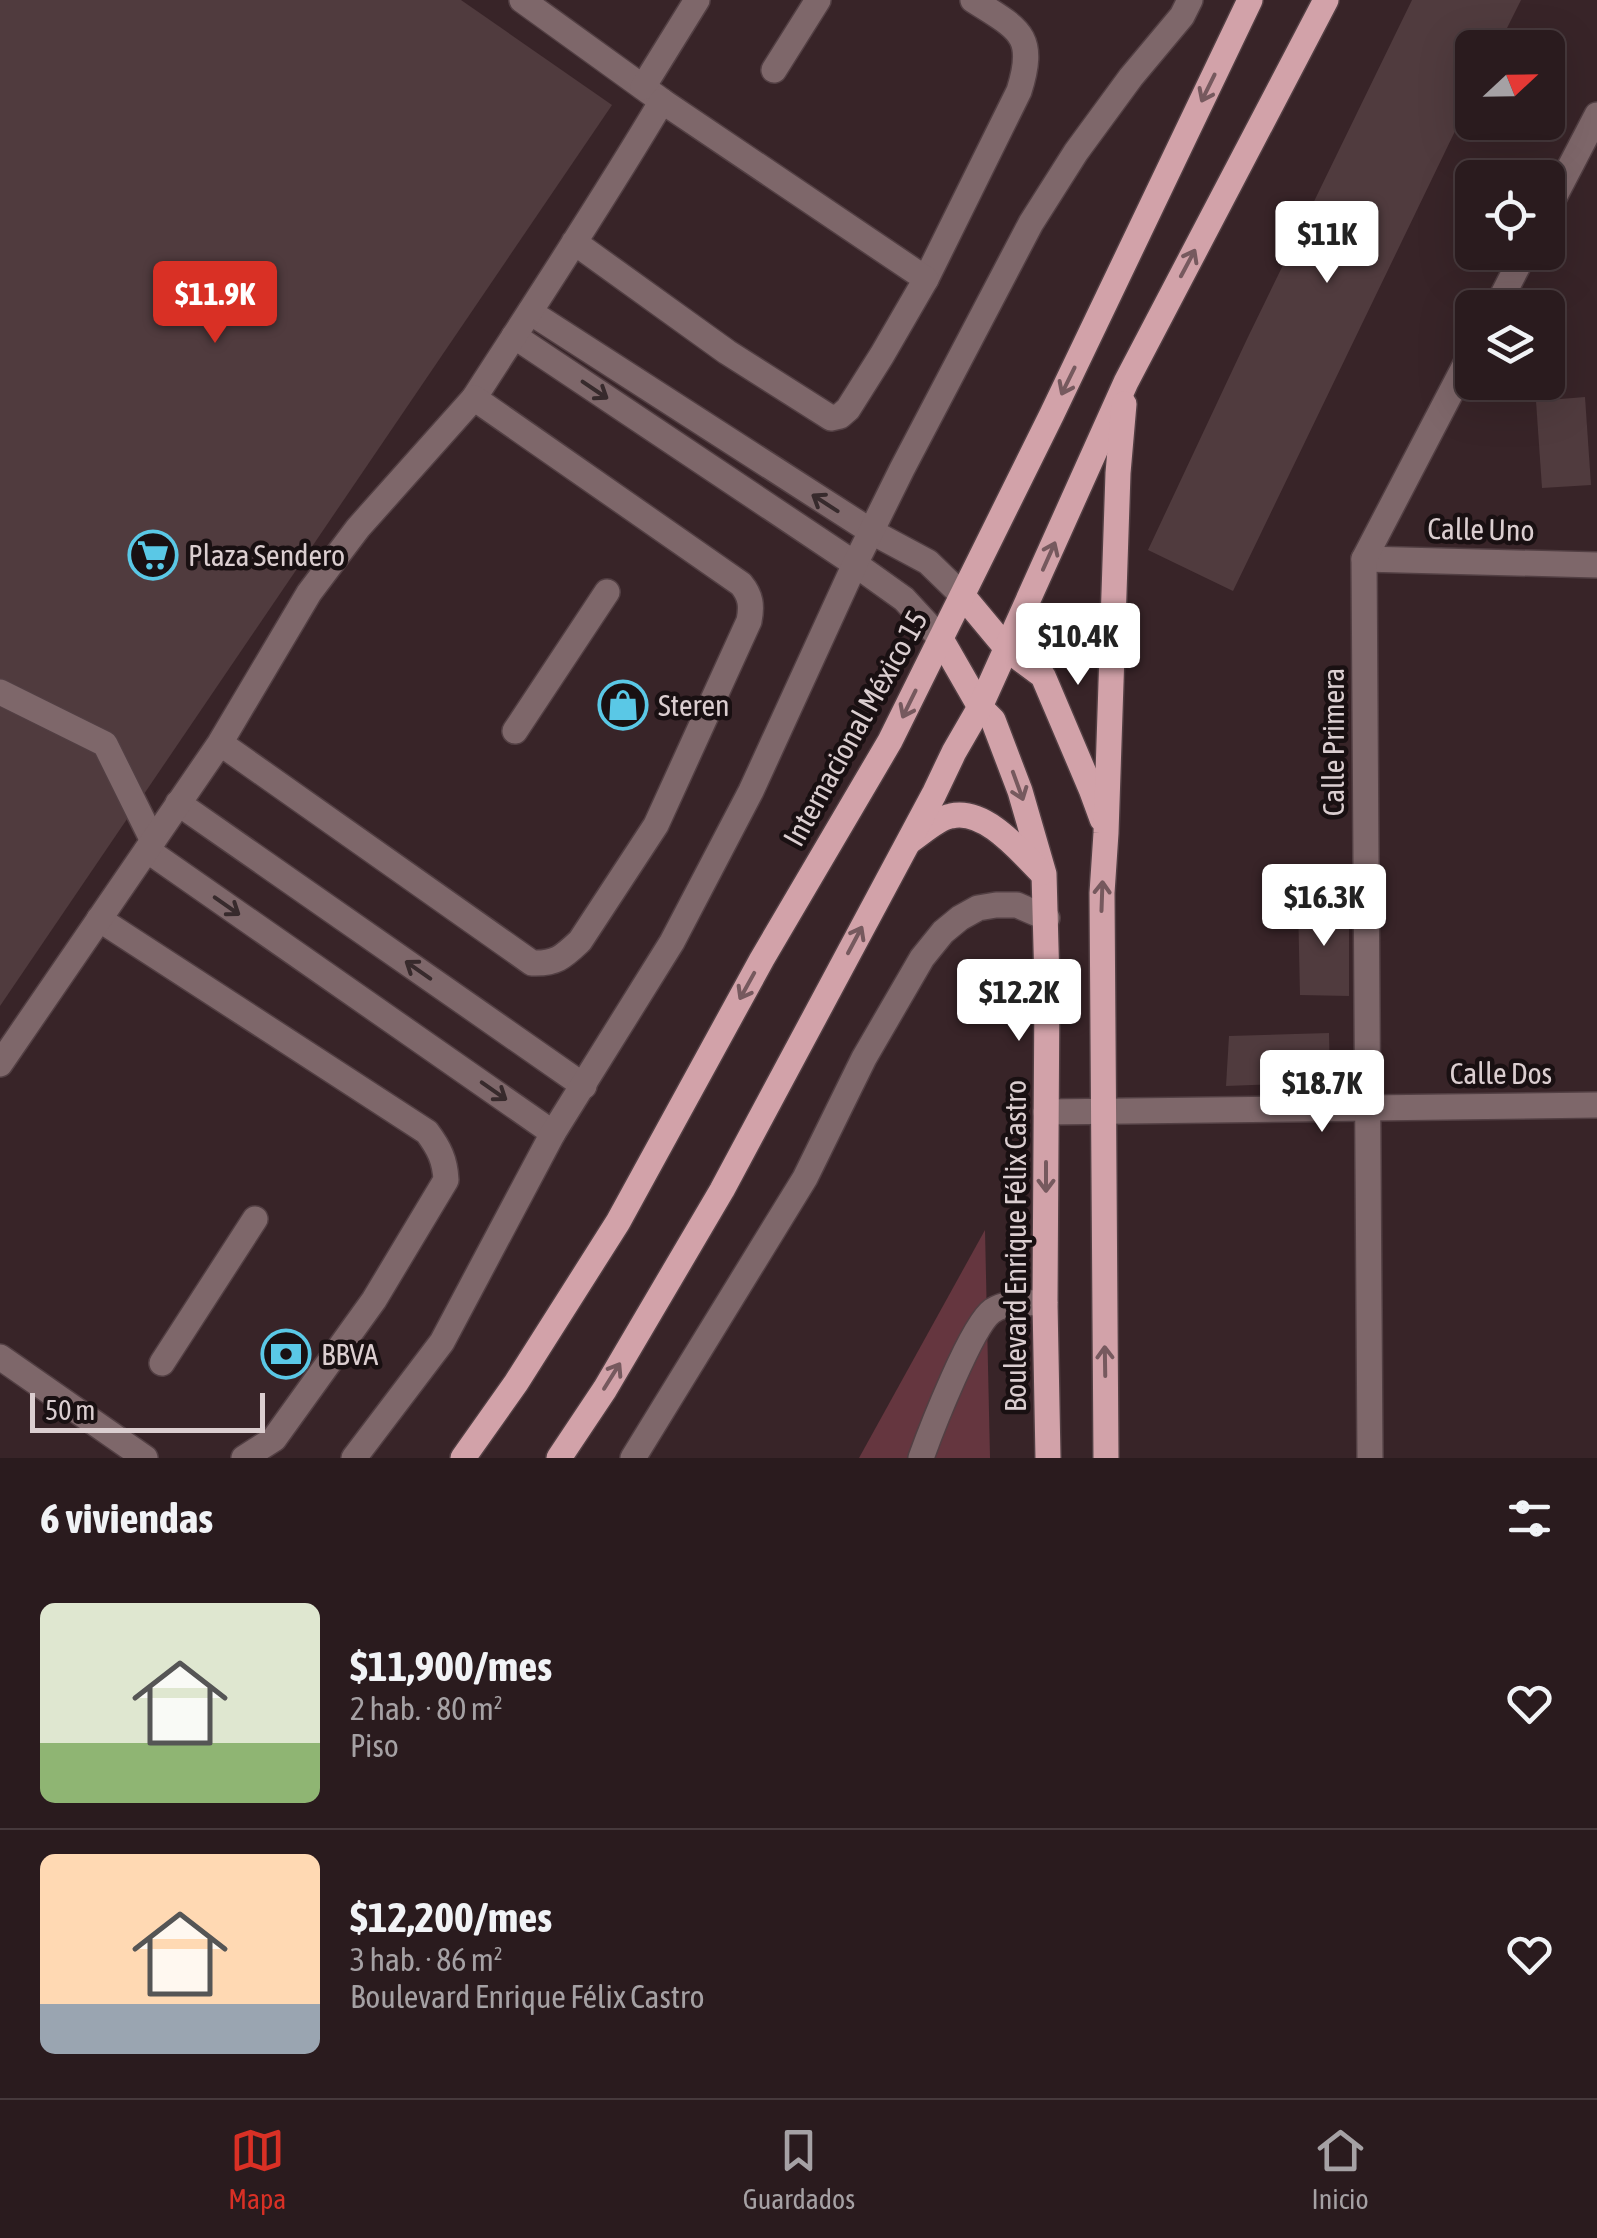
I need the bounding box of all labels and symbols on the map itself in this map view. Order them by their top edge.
north arrow [1455,30,1565,140]
one-way arrow [1198,73,1217,102]
pin: $11K [1268,201,1386,286]
one-way arrow [1179,248,1198,278]
pin: $11.9K [134,261,296,346]
one-way arrow [1057,365,1076,395]
one-way arrow [581,379,609,400]
one-way arrow [812,492,840,513]
street label: Calle Uno [1427,511,1535,547]
supermarket icon: Plaza Sendero [127,529,179,581]
place label: Plaza Sendero [188,538,345,572]
one-way arrow [1041,541,1059,572]
pin: $10.4K [997,603,1159,688]
street label: Internacional México 15 [776,604,934,852]
street label: Calle Primera [1316,668,1350,816]
shop icon: Steren [597,679,649,731]
place label: Steren [658,688,730,722]
one-way arrow [898,688,917,718]
one-way arrow [1010,769,1028,801]
pin: $16.3K [1243,864,1405,949]
one-way arrow [1093,880,1112,912]
one-way arrow [213,895,240,916]
one-way arrow [846,925,866,955]
pin: $12.2K [938,959,1100,1044]
one-way arrow [404,960,432,981]
one-way arrow [737,971,757,1000]
pin: $18.7K [1241,1050,1403,1135]
street label: Calle Dos [1450,1056,1552,1090]
one-way arrow [479,1080,507,1101]
street label: Boulevard Enrique Félix Castro [998,1080,1032,1412]
one-way arrow [1036,1160,1056,1192]
bank icon: BBVA [260,1328,312,1380]
place label: BBVA [321,1337,379,1371]
one-way arrow [1095,1345,1114,1377]
one-way arrow [602,1363,622,1391]
scale bar [30,1388,265,1432]

